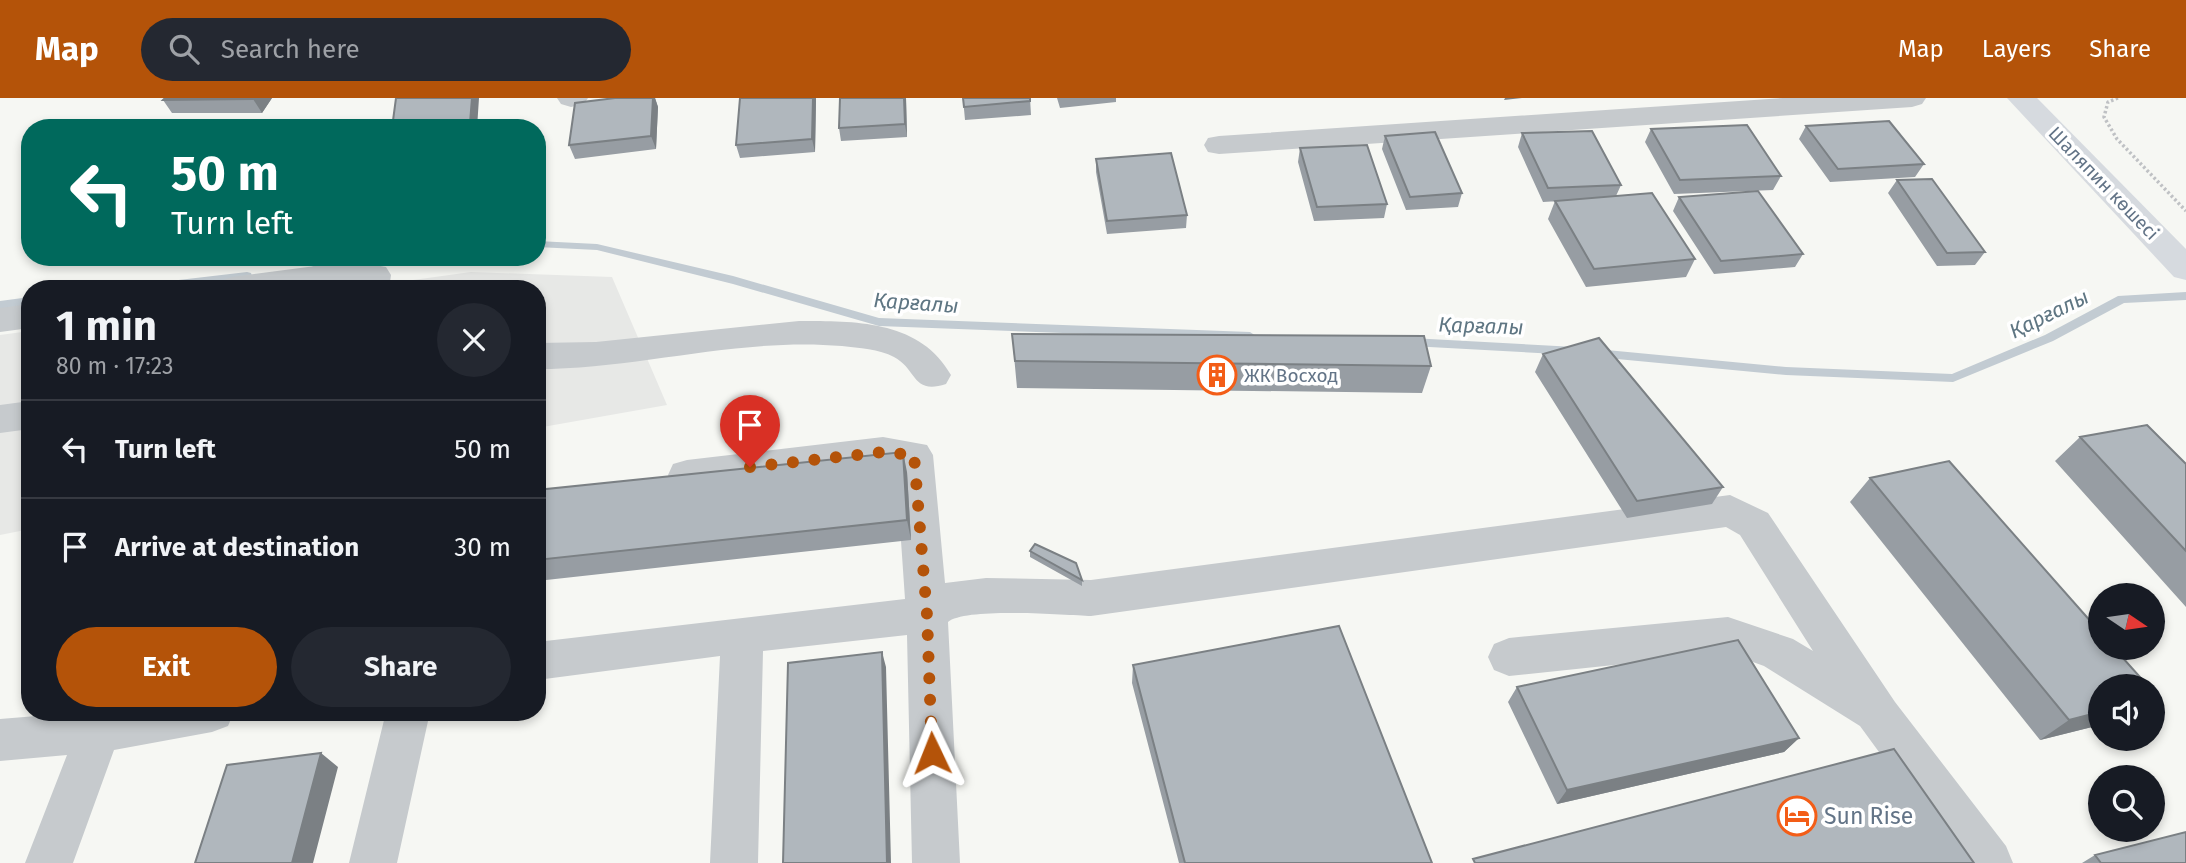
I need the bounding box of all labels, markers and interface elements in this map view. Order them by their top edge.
search box [141,18,631,81]
text: Map [35,29,99,69]
icon: search [165,30,203,68]
text: Search here [221,34,360,65]
text: Map [1898,35,1944,63]
text: Layers [1982,35,2051,63]
text: Share [2089,35,2151,63]
street label: Шаляпин көшесі [2044,122,2164,245]
text: 50 m [171,144,279,203]
icon: left [56,147,147,238]
text: Turn left [171,204,293,242]
water label: Қарғалы [2005,284,2093,344]
water label: Қарғалы [873,287,959,319]
text: 1 min [56,301,157,351]
button: close [437,303,511,377]
water label: Қарғалы [1438,312,1524,340]
text: 80 m · 17:23 [56,352,173,380]
building icon: ЖК Восход [1196,354,1238,396]
place label: ЖК Восход [1244,364,1338,387]
pin [720,395,780,467]
icon: arrive [731,406,769,444]
icon: left [56,430,94,468]
text: Turn left [115,434,216,465]
text: 50 m [454,434,511,465]
icon: arrive [56,528,94,566]
text: Arrive at destination [115,532,359,563]
text: 30 m [454,532,511,563]
north arrow [2088,583,2165,660]
map controls [2088,583,2165,842]
button: Exit [56,627,277,707]
button: Share [291,627,511,707]
button: sound [2088,674,2165,751]
position arrow [895,716,969,790]
button: search [2088,765,2165,842]
hotel icon: Sun Rise [1776,795,1818,837]
place label: Sun Rise [1824,802,1913,830]

